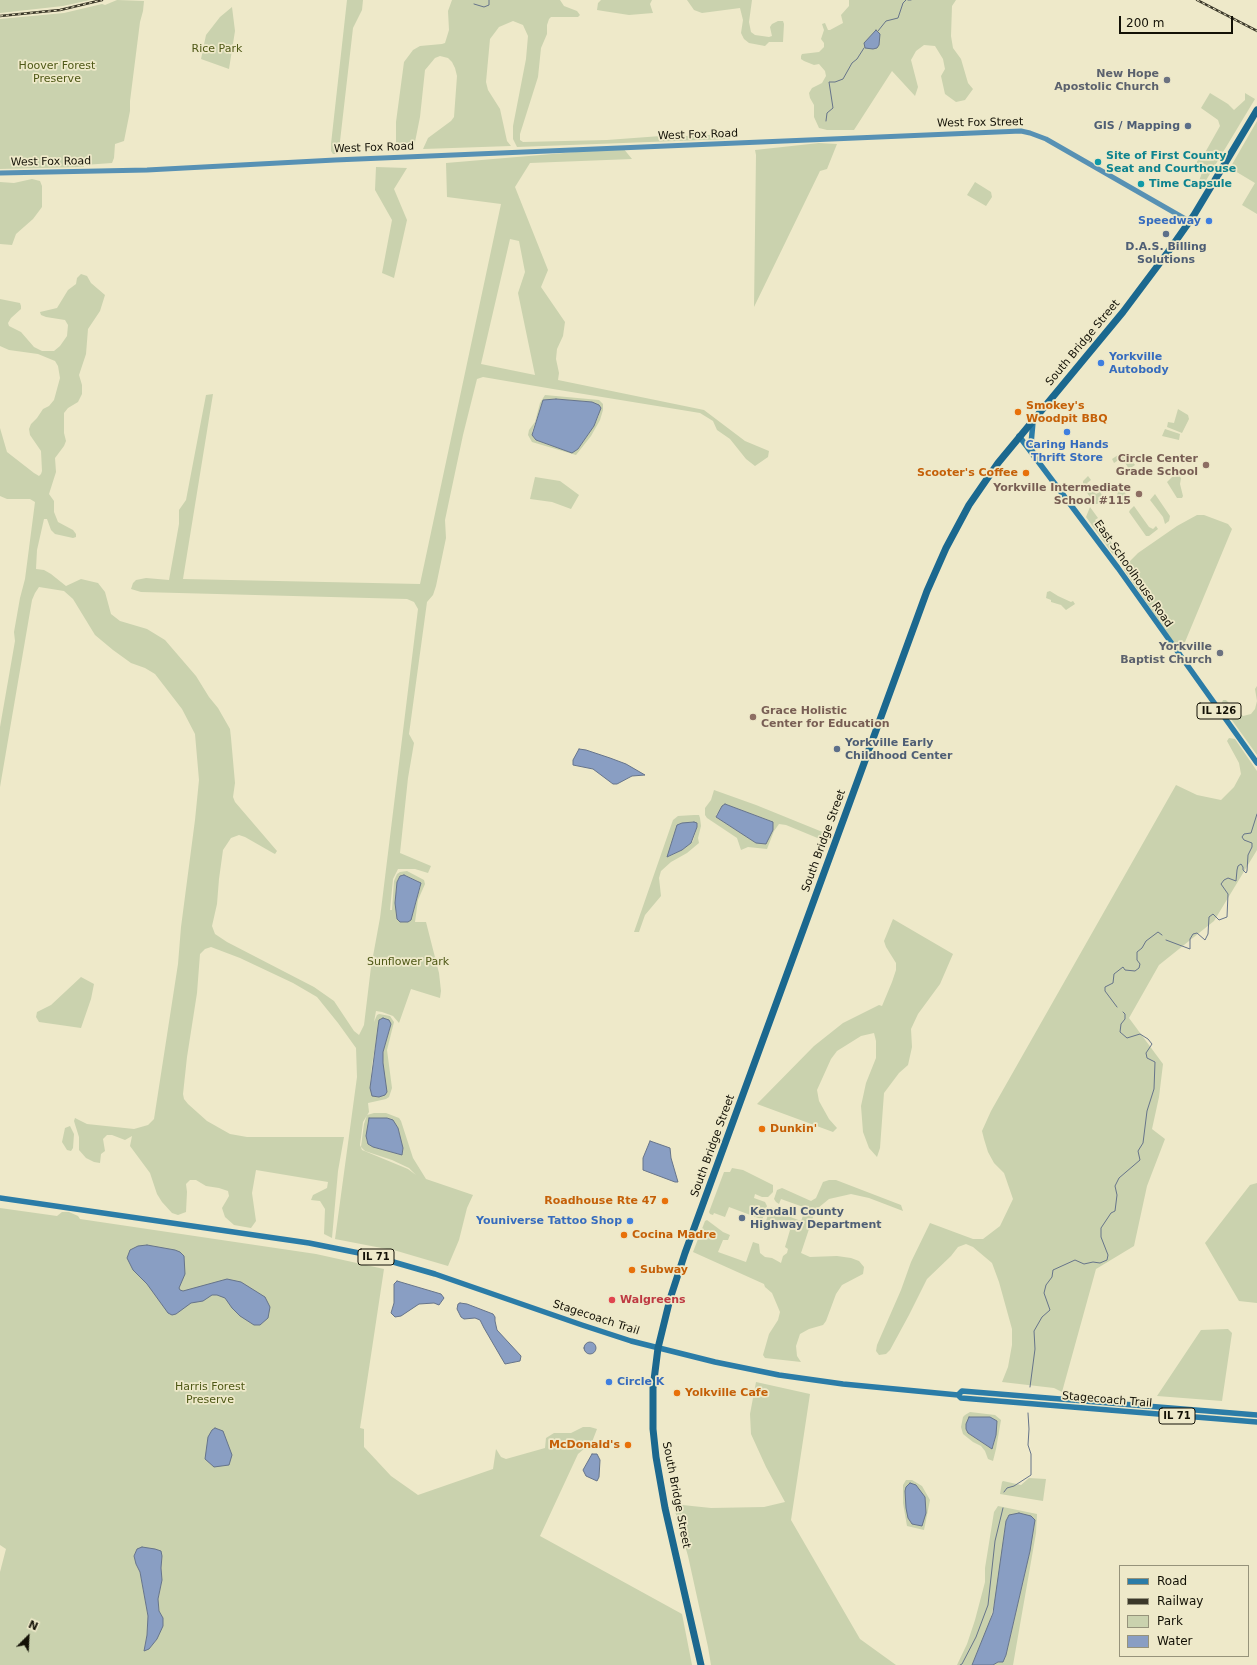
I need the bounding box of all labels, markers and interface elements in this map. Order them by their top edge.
scale bar [1121,8,1235,34]
text: 200 m [1126,16,1164,30]
park label: Rice Park [192,42,242,56]
park label: Hoover Forest Preserve [19,59,95,85]
place label: New Hope Apostolic Church [1054,67,1159,93]
marker: New Hope Apostolic Church [1162,75,1172,85]
street label: West Fox Street [937,116,1023,130]
place label: GIS / Mapping [1094,119,1180,133]
marker: GIS / Mapping [1183,121,1193,131]
street label: West Fox Road [658,127,738,143]
street label: West Fox Road [334,140,414,156]
place label: Site of First County Seat and Courthouse [1106,149,1236,175]
street label: West Fox Road [11,155,91,169]
marker: Site of First County Seat and Courthouse [1093,157,1103,167]
place label: Time Capsule [1149,177,1232,191]
marker: Time Capsule [1136,179,1146,189]
place label: Speedway [1138,214,1201,228]
marker: Speedway [1204,216,1214,226]
marker: D.A.S. Billing Solutions [1161,229,1171,239]
place label: D.A.S. Billing Solutions [1125,240,1207,266]
street label: South Bridge Street [1043,297,1123,389]
place label: Yorkville Autobody [1109,350,1169,376]
marker: Yorkville Autobody [1096,358,1106,368]
place label: Smokey's Woodpit BBQ [1026,399,1108,425]
marker: Smokey's Woodpit BBQ [1013,407,1023,417]
marker: Caring Hands Thrift Store [1062,427,1072,437]
place label: Caring Hands Thrift Store [1025,438,1109,464]
place label: Circle Center Grade School [1116,452,1198,478]
marker: Circle Center Grade School [1201,460,1211,470]
place label: Scooter's Coffee [917,466,1018,480]
marker: Scooter's Coffee [1021,468,1031,478]
place label: Yorkville Intermediate School #115 [993,481,1131,507]
marker: Yorkville Intermediate School #115 [1134,489,1144,499]
street label: East Schoolhouse Road [1091,518,1175,630]
place label: Yorkville Baptist Church [1120,640,1212,666]
marker: Yorkville Baptist Church [1215,648,1225,658]
road number: IL 126 [1197,703,1241,719]
place label: Grace Holistic Center for Education [761,704,890,730]
marker: Grace Holistic Center for Education [748,712,758,722]
place label: Yorkville Early Childhood Center [845,736,952,762]
marker: Yorkville Early Childhood Center [832,744,842,754]
street label: South Bridge Street [799,788,849,894]
park label: Sunflower Park [367,955,449,969]
street label: South Bridge Street [688,1093,738,1199]
place label: Dunkin' [770,1122,817,1136]
marker: Dunkin' [757,1124,767,1134]
place label: Roadhouse Rte 47 [544,1194,657,1208]
marker: Roadhouse Rte 47 [660,1196,670,1206]
place label: Kendall County Highway Department [750,1205,882,1231]
marker: Kendall County Highway Department [737,1213,747,1223]
place label: Youniverse Tattoo Shop [476,1214,622,1228]
marker: Youniverse Tattoo Shop [625,1216,635,1226]
place label: Cocina Madre [632,1228,716,1242]
marker: Cocina Madre [619,1230,629,1240]
road number: IL 71 [358,1249,394,1265]
place label: Subway [640,1263,688,1277]
marker: Subway [627,1265,637,1275]
place label: Walgreens [620,1293,686,1307]
marker: Walgreens [607,1295,617,1305]
street label: Stagecoach Trail [551,1298,641,1338]
place label: Circle K [617,1375,664,1389]
marker: Circle K [604,1377,614,1387]
park label: Harris Forest Preserve [175,1380,245,1406]
place label: Yolkville Cafe [685,1386,768,1400]
marker: Yolkville Cafe [672,1388,682,1398]
street label: Stagecoach Trail [1061,1389,1153,1411]
road number: IL 71 [1159,1408,1195,1424]
place label: McDonald's [549,1438,620,1452]
marker: McDonald's [623,1440,633,1450]
street label: South Bridge Street [659,1441,693,1549]
legend [1119,1565,1249,1657]
text: Road [1157,1574,1187,1588]
text: Railway [1157,1594,1203,1608]
text: Park [1157,1614,1183,1628]
north arrow [8,1617,48,1657]
text: N [26,1618,40,1633]
text: Water [1157,1634,1192,1648]

